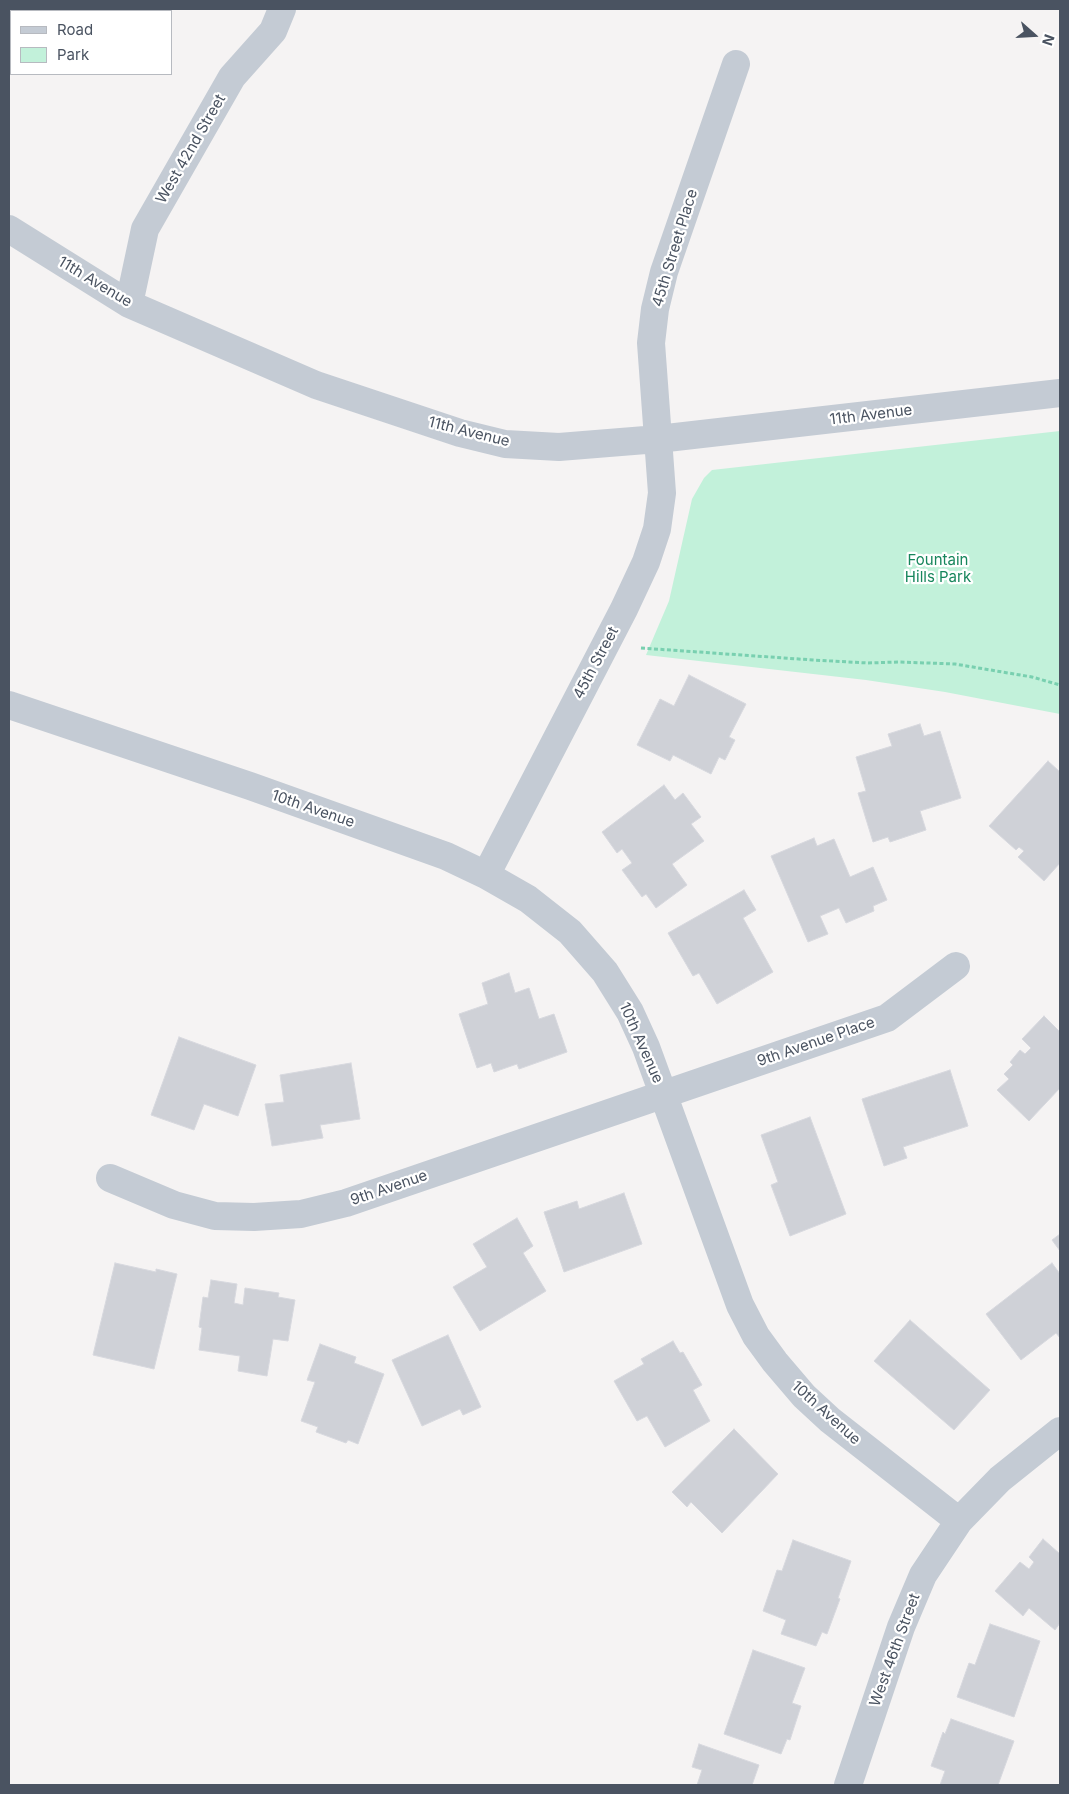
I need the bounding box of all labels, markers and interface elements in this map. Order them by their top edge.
legend [10,10,172,75]
north arrow [1009,10,1059,60]
text: Road [57,20,93,39]
text: N [1039,32,1058,48]
text: Park [57,45,89,64]
street label: West 42nd Street [152,91,230,207]
street label: 45th Street Place [649,187,701,309]
street label: 11th Avenue [55,253,135,311]
street label: 11th Avenue [829,401,913,429]
street label: 11th Avenue [427,413,511,451]
park label: Fountain Hills Park [905,551,971,586]
street label: 45th Street [569,624,623,702]
street label: 10th Avenue [269,786,357,832]
street label: 10th Avenue [615,1000,667,1086]
street label: 9th Avenue Place [755,1013,877,1071]
street label: 9th Avenue [348,1166,430,1210]
street label: 10th Avenue [788,1377,864,1449]
street label: West 46th Street [866,1591,924,1709]

